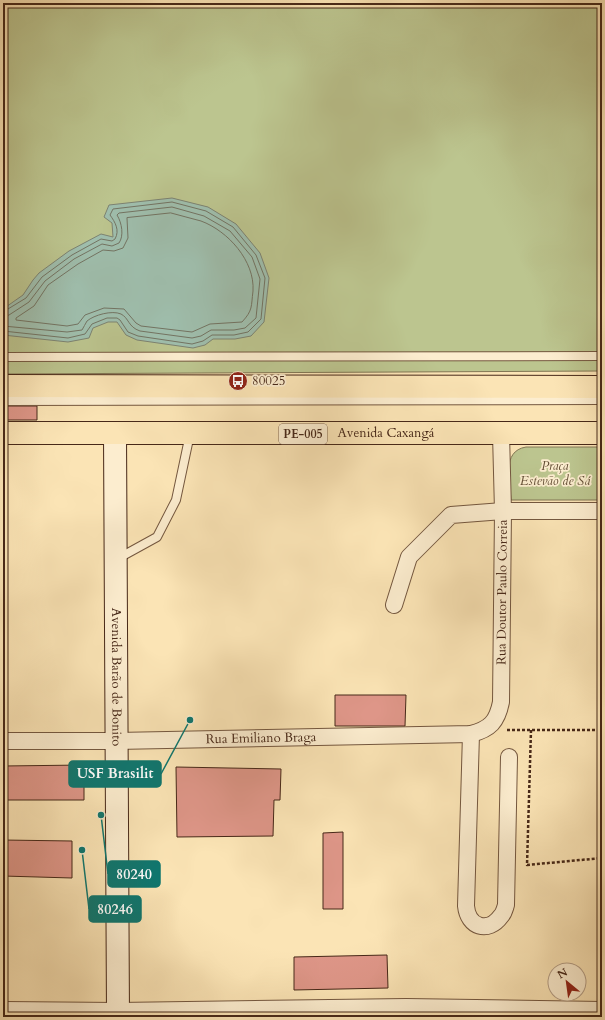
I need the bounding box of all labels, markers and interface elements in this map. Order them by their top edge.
bus stop icon: 80025 [227,370,249,392]
place label: 80025 [252,372,285,390]
road number: PE-005 [279,424,327,444]
street label: Avenida Caxangá [338,424,435,442]
park label: Praça Estevão de Sá [520,457,591,490]
street label: Rua Doutor Paulo Correia [492,519,512,665]
street label: Avenida Barão de Bonito [107,608,126,746]
street label: Rua Emiliano Braga [205,728,317,748]
callout: USF Brasilit [69,761,161,787]
text: USF Brasilit [77,764,153,783]
callout: 80240 [108,861,160,887]
text: 80240 [116,865,152,884]
callout: 80246 [89,896,141,922]
text: 80246 [97,900,133,919]
north arrow [547,962,587,1002]
text: N [555,965,571,983]

